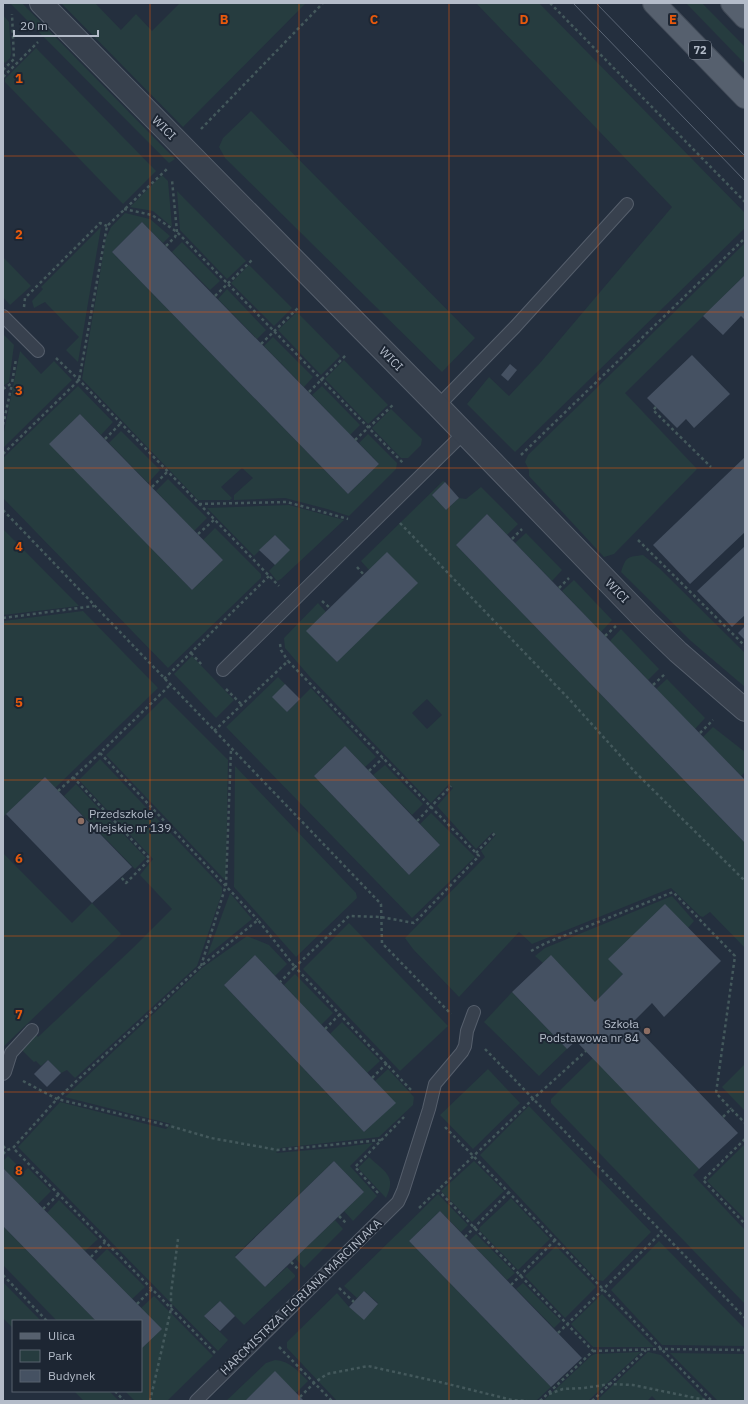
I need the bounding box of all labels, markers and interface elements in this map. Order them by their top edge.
text: B [220,11,229,28]
text: C [370,11,379,28]
text: D [519,11,529,28]
text: E [669,11,677,28]
scale bar [14,12,98,38]
text: 20 m [20,18,48,33]
road number: 72 [689,41,711,59]
text: 1 [15,70,23,87]
street label: WICI [149,113,180,143]
text: 2 [15,226,23,243]
street label: WICI [376,343,407,374]
text: 3 [15,382,23,399]
text: 4 [15,538,23,555]
street label: WICI [602,575,633,606]
text: 5 [15,694,23,711]
place label: Przedszkole Miejskie nr 139 [89,806,172,835]
marker: Przedszkole Miejskie nr 139 [76,816,86,826]
text: 6 [15,850,23,867]
text: 7 [15,1006,23,1023]
place label: Szkoła Podstawowa nr 84 [539,1016,640,1045]
marker: Szkoła Podstawowa nr 84 [642,1026,652,1036]
text: 8 [15,1162,23,1179]
street label: HARCMISTRZA FLORIANA MARCINIAKA [217,1215,385,1378]
legend [12,1320,142,1392]
text: Ulica [48,1328,75,1343]
text: Park [48,1348,73,1363]
text: Budynek [48,1368,96,1383]

